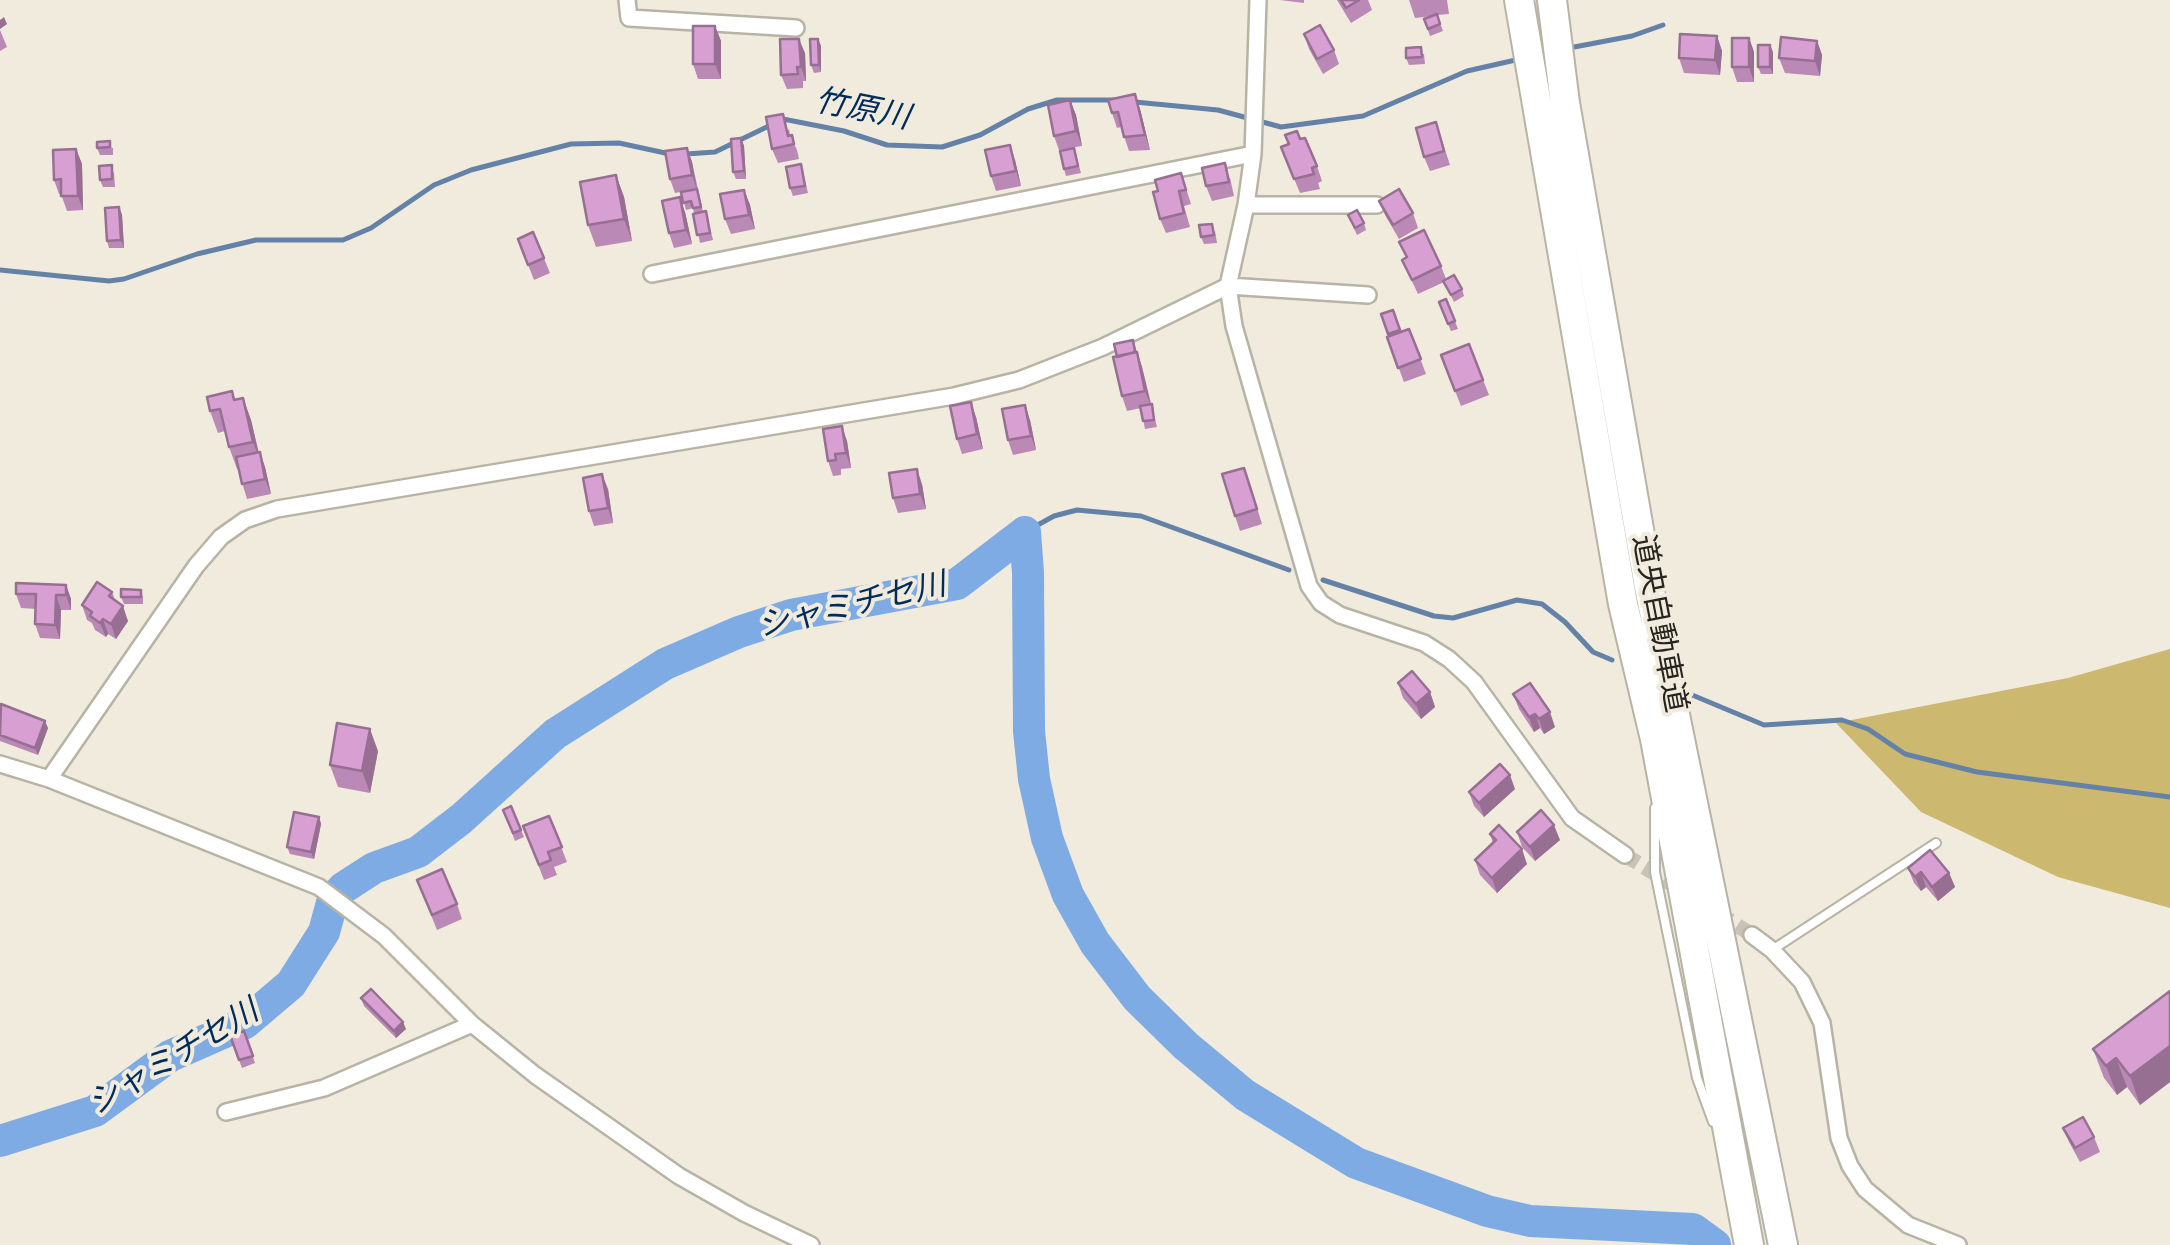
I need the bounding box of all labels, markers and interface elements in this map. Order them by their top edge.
water label: 竹原川 [811,83,913,139]
street label: 道央自動車道 [1623,532,1693,716]
water label: シャミチセ川 [754,567,950,647]
water label: シャミチセ川 [82,993,266,1125]

